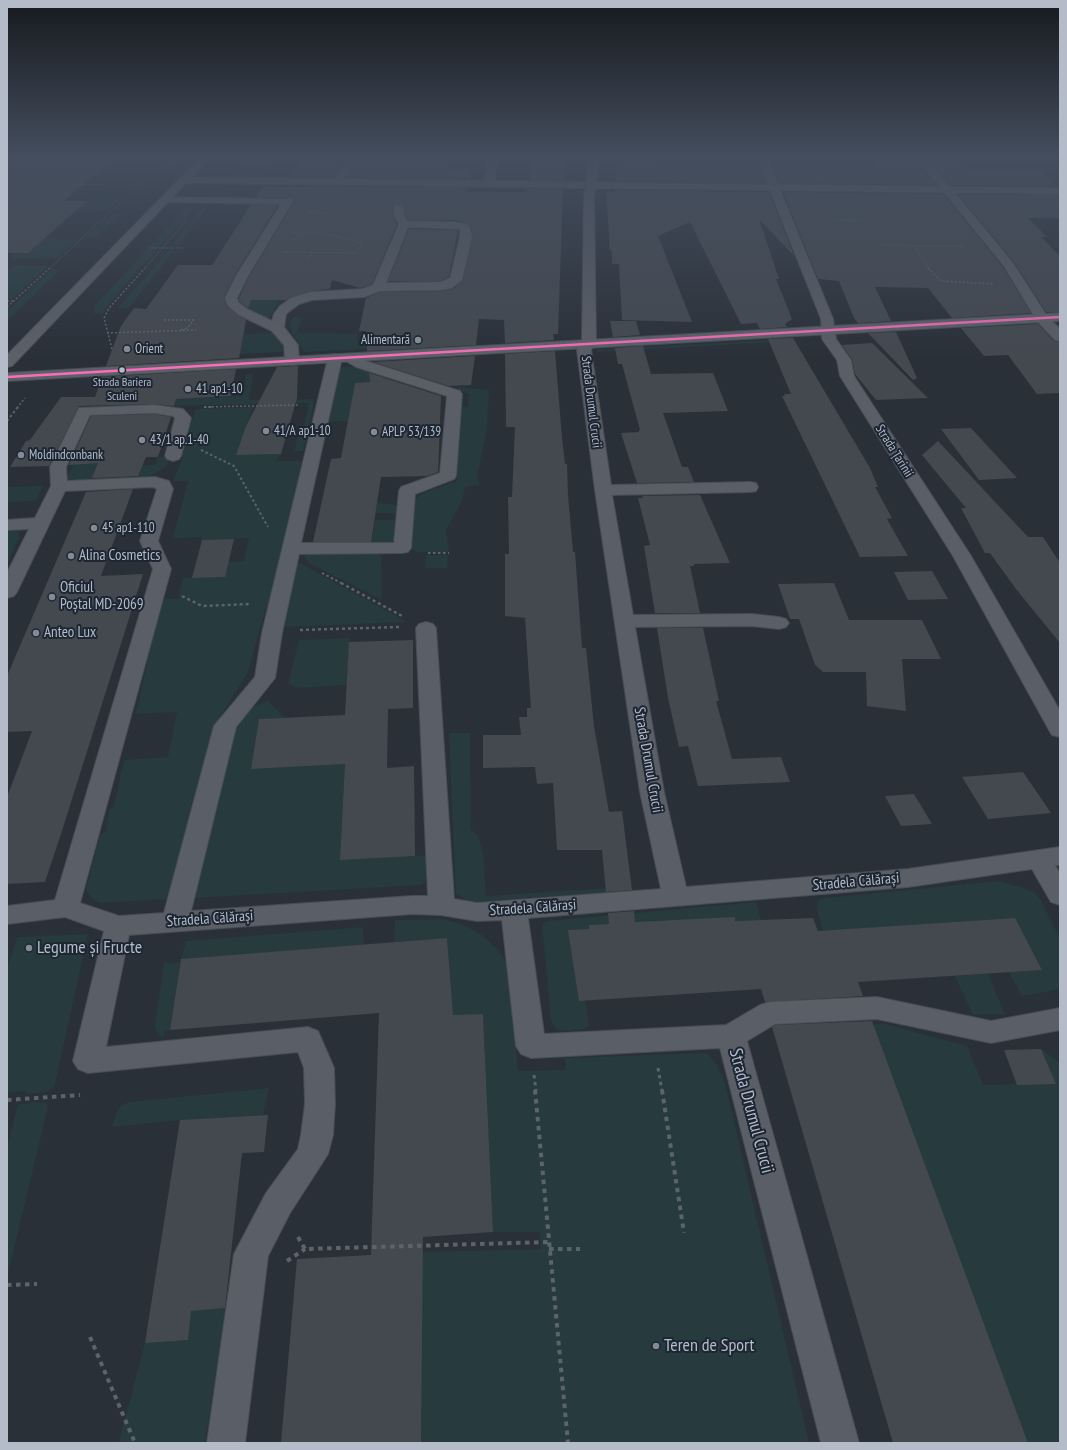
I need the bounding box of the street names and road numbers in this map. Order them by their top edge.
street label: Strada Drumul Crucii [578,355,604,449]
street label: Strada Țarinii [872,422,916,480]
street label: Strada Drumul Crucii [630,706,666,814]
street label: Stradela Călărași [812,869,900,895]
street label: Stradela Călărași [489,896,577,920]
street label: Stradela Călărași [166,907,254,931]
street label: Strada Drumul Crucii [724,1046,778,1176]

